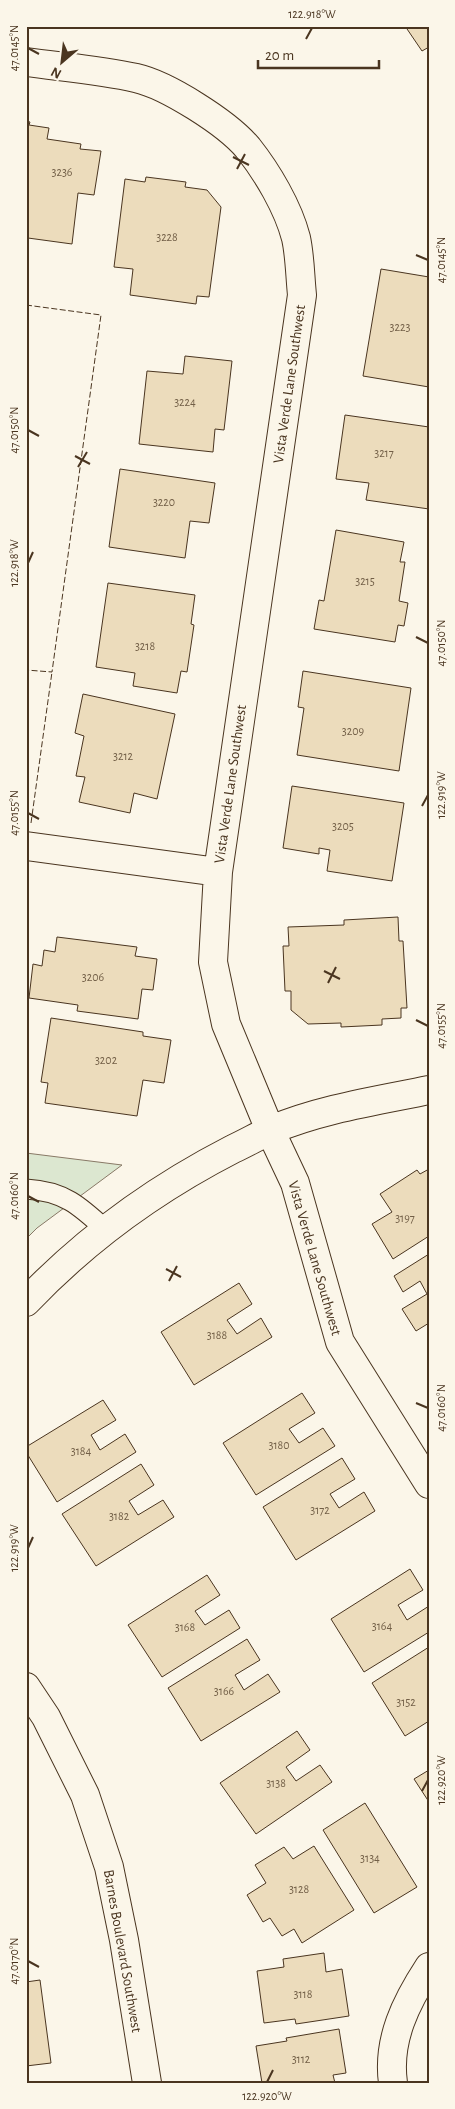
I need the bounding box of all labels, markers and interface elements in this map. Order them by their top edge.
text: 122.918°W [288,8,336,20]
text: 47.0145°N [8,25,20,71]
north arrow [38,38,88,88]
scale bar [258,38,379,70]
text: 20 m [265,48,294,63]
text: N [49,64,64,81]
house number: 3236 [52,166,73,178]
house number: 3228 [156,231,178,243]
text: 47.0145°N [435,237,447,283]
street label: Vista Verde Lane Southwest [271,304,308,464]
house number: 3223 [390,321,410,333]
house number: 3224 [174,396,196,408]
text: 47.0150°N [8,406,20,454]
house number: 3217 [374,447,394,459]
house number: 3220 [153,496,175,508]
text: 122.918°W [8,539,20,587]
house number: 3215 [355,575,375,587]
text: 47.0150°N [435,619,447,667]
house number: 3218 [135,640,155,652]
street label: Vista Verde Lane Southwest [212,704,249,864]
house number: 3209 [342,725,365,737]
house number: 3212 [113,750,134,762]
text: 122.919°W [435,771,447,819]
text: 47.0155°N [8,790,20,836]
house number: 3205 [332,820,354,832]
house number: 3206 [82,971,105,983]
text: 47.0155°N [435,1003,447,1049]
house number: 3202 [95,1054,118,1066]
text: 47.0160°N [8,1172,20,1220]
street label: Vista Verde Lane Southwest [285,1179,344,1337]
house number: 3197 [395,1212,415,1224]
house number: 3188 [207,1329,228,1341]
text: 47.0160°N [435,1384,447,1432]
house number: 3180 [268,1439,290,1451]
house number: 3184 [71,1445,91,1457]
house number: 3172 [310,1504,330,1516]
house number: 3182 [109,1510,130,1522]
text: 122.919°W [8,1524,20,1572]
house number: 3164 [372,1620,392,1632]
house number: 3168 [175,1621,196,1633]
house number: 3166 [214,1685,235,1697]
house number: 3152 [396,1696,416,1708]
text: 122.920°W [435,1755,447,1805]
house number: 3138 [266,1777,286,1789]
house number: 3134 [360,1852,380,1864]
street label: Barnes Boulevard Southwest [101,1868,144,2034]
house number: 3128 [289,1883,309,1895]
text: 47.0170°N [8,1937,20,1985]
house number: 3118 [294,1988,313,2000]
house number: 3112 [292,2053,311,2065]
text: 122.920°W [242,2090,292,2102]

